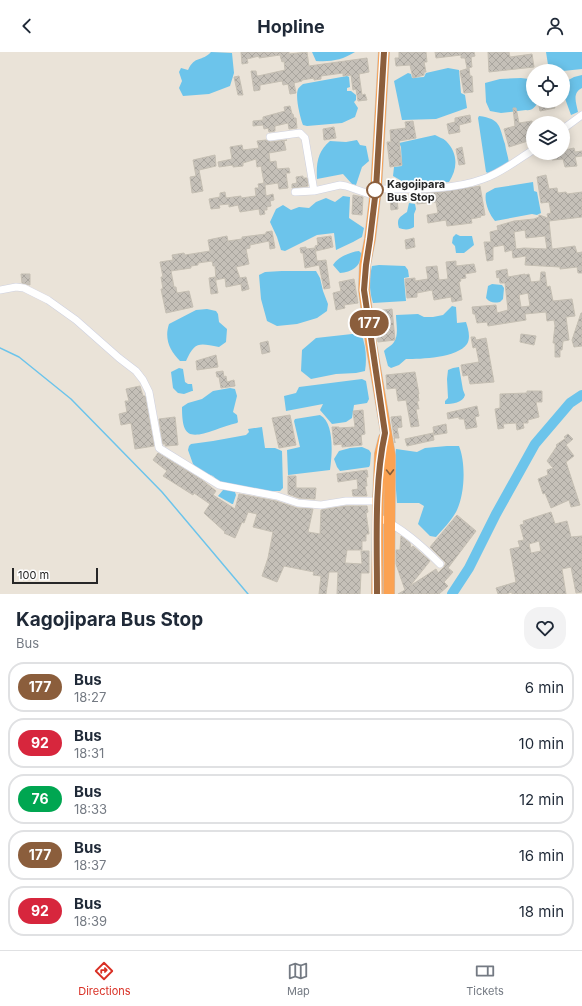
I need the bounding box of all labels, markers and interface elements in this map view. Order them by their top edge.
icon: back [16,15,38,37]
icon: person [544,15,566,37]
text: Hopline [257,16,325,37]
map controls [526,64,570,160]
button: locate [526,64,570,108]
button: layers [526,116,570,160]
place label: Kagojipara Bus Stop [387,177,445,204]
marker: Kagojipara Bus Stop [366,181,384,199]
line badge: 177 [346,310,392,336]
text: 177 [358,314,380,331]
one-way arrow [386,469,394,475]
scale bar [12,566,98,585]
text: 100 m [18,568,49,582]
button: heart [524,607,566,649]
text: Kagojipara Bus Stop [16,608,203,631]
text: Bus [16,635,39,651]
text: Bus [74,670,102,689]
text: 177 [29,678,51,695]
text: 6 min [525,678,564,697]
text: 18:27 [74,689,106,705]
text: Bus [74,726,102,745]
text: 92 [31,734,49,751]
text: 10 min [519,734,564,753]
text: 18:31 [74,745,104,761]
text: Bus [74,782,102,801]
text: 76 [31,790,49,807]
text: 12 min [519,790,564,809]
text: 18:33 [74,801,107,817]
text: Bus [74,838,102,857]
text: 177 [29,846,51,863]
text: 16 min [519,846,564,865]
text: 18:37 [74,857,106,873]
text: Bus [74,894,102,913]
text: 92 [31,902,49,919]
text: 18 min [519,902,564,921]
text: 18:39 [74,913,107,929]
tab: Directions [78,960,131,998]
tab: Map [287,960,310,998]
tab: Tickets [466,960,504,998]

